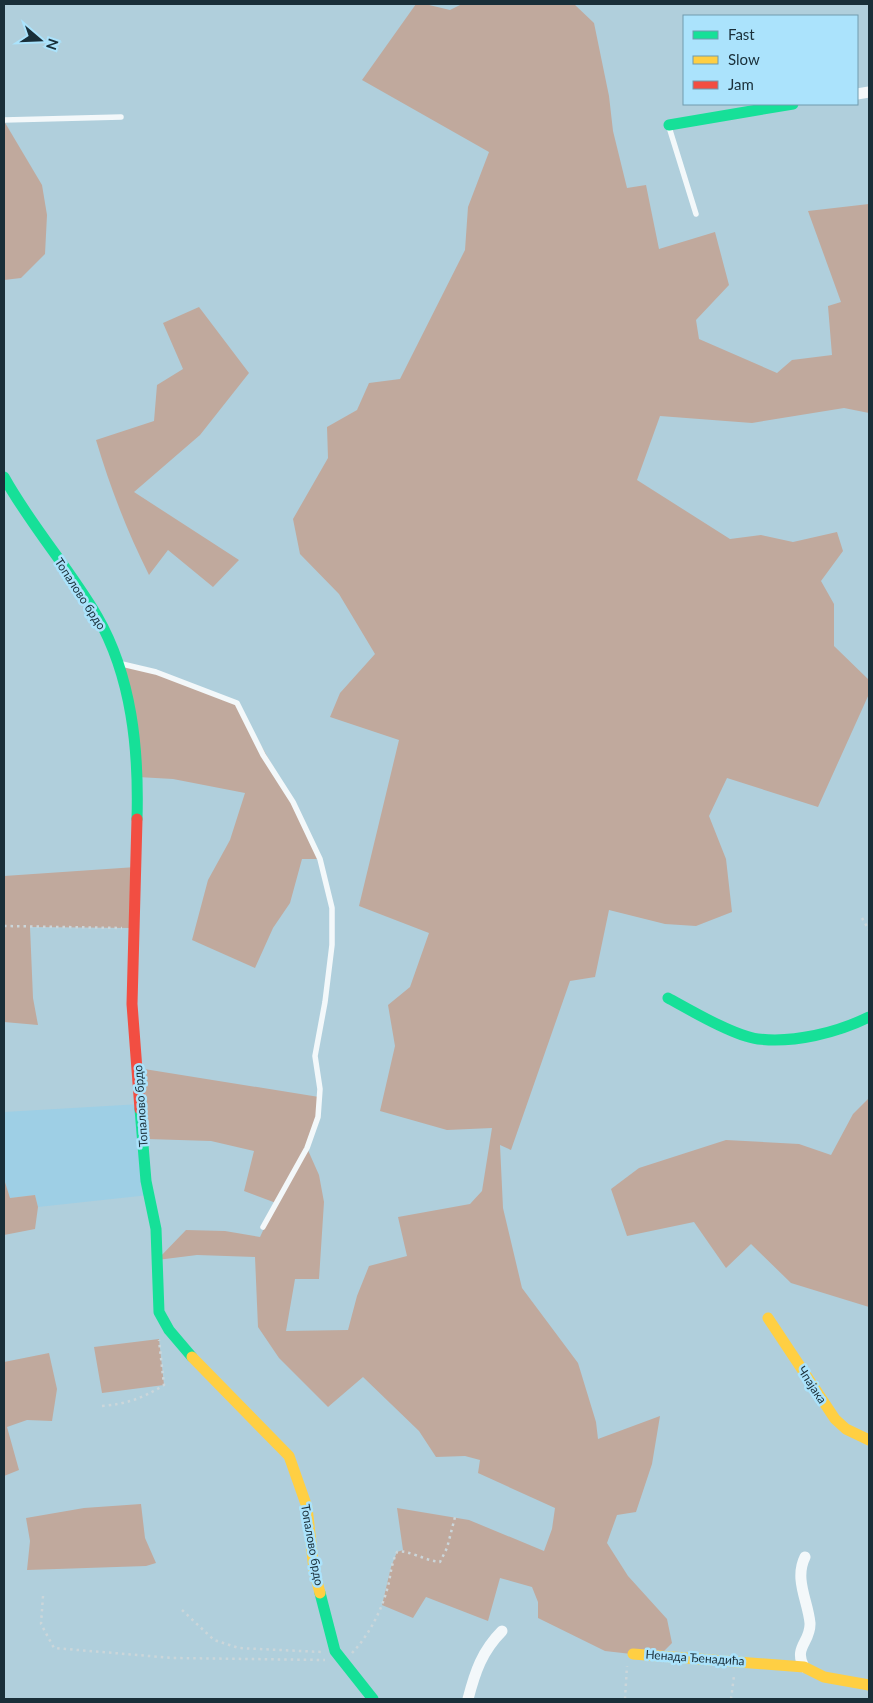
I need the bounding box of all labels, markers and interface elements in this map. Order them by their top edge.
north arrow [15,15,65,65]
legend [683,15,858,105]
text: Fast [728,25,755,43]
text: N [43,37,63,52]
text: Slow [728,50,760,68]
text: Jam [728,75,754,93]
street label: Топалово брдо [52,555,109,633]
street label: Топалово брдо [130,1064,151,1148]
street label: Чпајака [795,1363,830,1406]
street label: Топалово брдо [298,1503,327,1587]
street label: Ненада Ђенадића [645,1647,745,1668]

